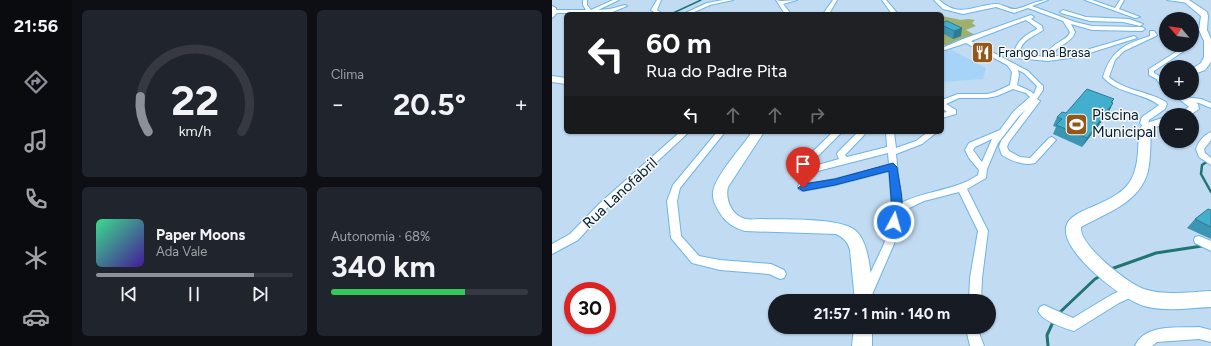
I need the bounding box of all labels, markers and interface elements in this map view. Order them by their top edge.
north arrow [1159,12,1199,52]
map controls [1159,12,1199,148]
text: 21:56 [14,15,58,37]
text: 60 m [646,26,711,60]
icon: left [580,28,632,80]
restaurant icon: Frango na Brasa [970,39,996,65]
place label: Frango na Brasa [998,45,1090,60]
text: Rua do Padre Pita [646,60,787,82]
button: + [1159,60,1199,100]
text: Clima [331,67,364,82]
icon: directions [22,68,50,96]
text: 22 [170,74,219,124]
text: 20.5° [393,86,466,123]
text: − [331,91,345,118]
text: + [514,91,528,118]
icon: left [680,104,702,126]
icon: ahead [722,104,744,126]
icon: ahead [764,104,786,126]
icon: right [806,104,828,126]
place label: Piscina Municipal [1092,106,1156,141]
button: − [1159,108,1199,148]
sports icon: Piscina Municipal [1064,111,1090,137]
text: km/h [178,121,211,139]
icon: music [22,127,50,155]
pin [786,147,820,188]
icon: arrive [792,153,814,175]
street label: Rua Lanofabril [579,154,661,232]
icon: phone [22,185,50,213]
position arrow [873,201,915,243]
text: Paper Moons [156,226,245,244]
text: Autonomia · 68% [331,229,430,244]
icon: climate [22,244,50,272]
text: Ada Vale [156,244,207,259]
text: 340 km [331,248,436,285]
speed limit sign: 30 [564,282,616,334]
icon: previous [118,283,140,305]
icon: pause [183,283,205,305]
icon: next [249,283,271,305]
icon: car [22,303,50,331]
text: 21:57 · 1 min · 140 m [814,305,950,323]

